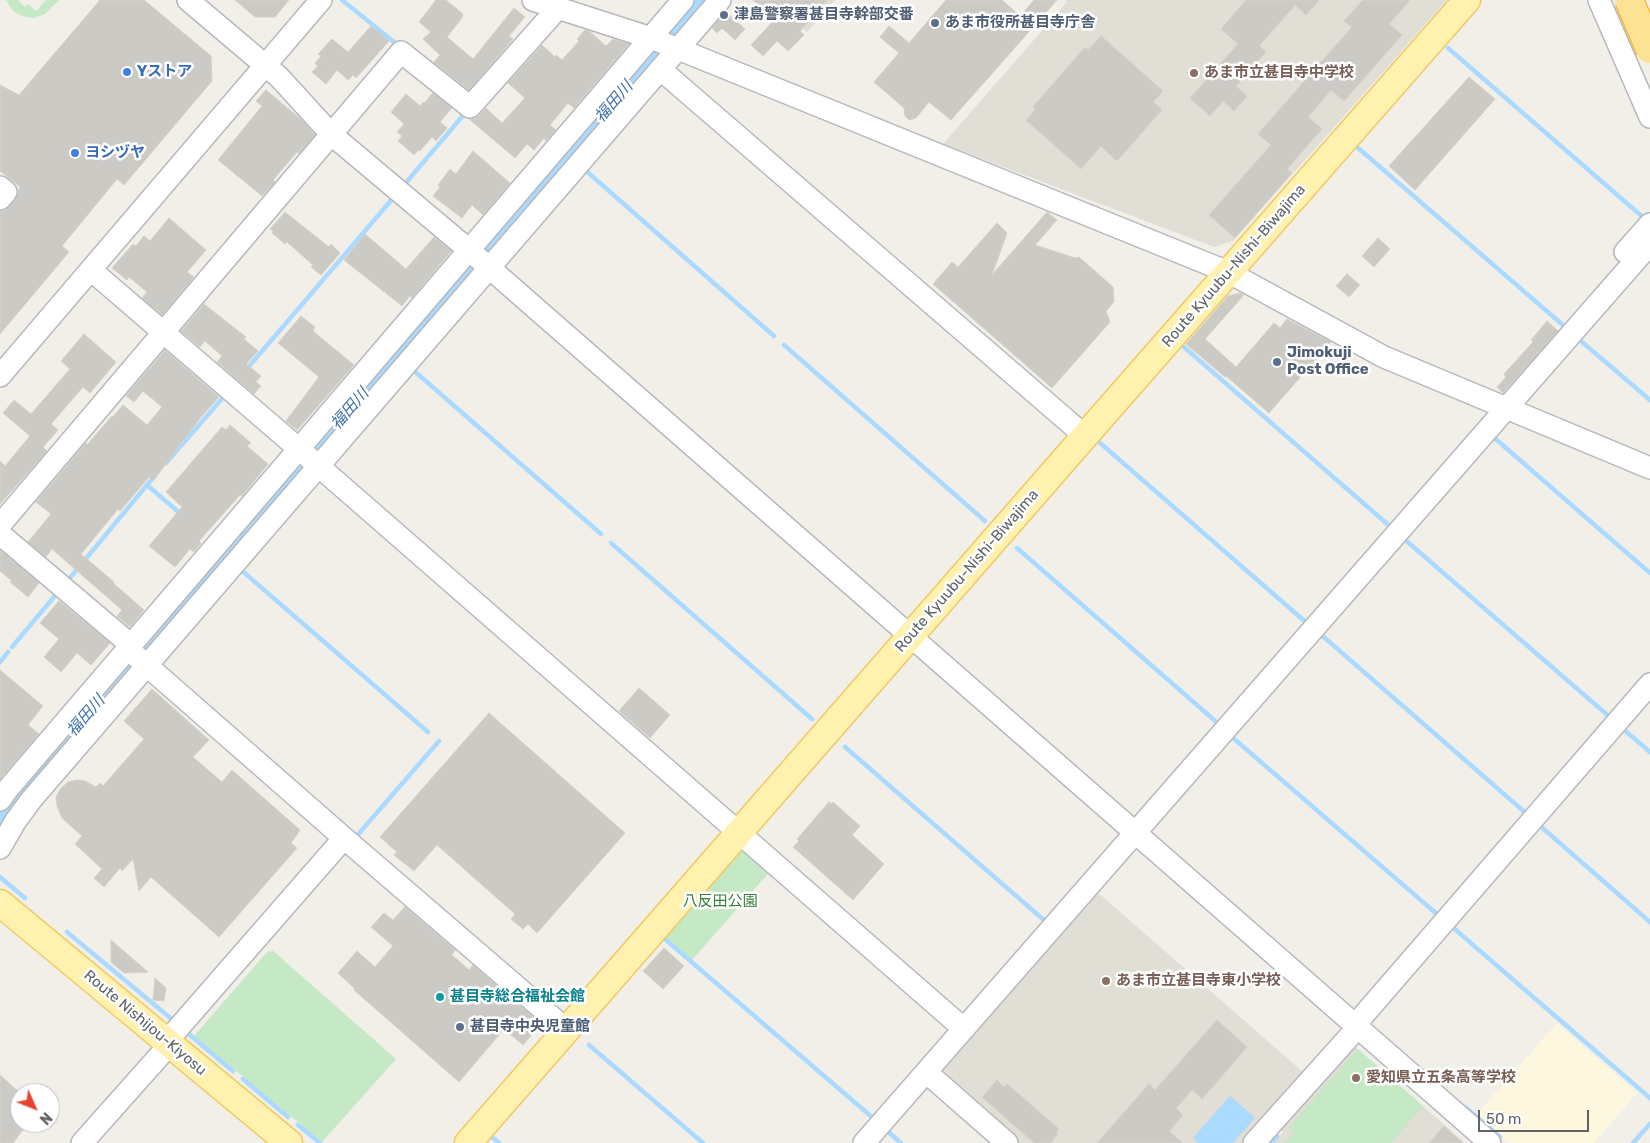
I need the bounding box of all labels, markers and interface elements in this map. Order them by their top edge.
place label: 津島警察署甚目寺幹部交番 [734,6,914,24]
marker: 津島警察署甚目寺幹部交番 [718,9,730,21]
place label: あま市役所甚目寺庁舎 [945,14,1095,32]
marker: あま市役所甚目寺庁舎 [929,17,941,29]
place label: Yストア [137,63,192,81]
place label: あま市立甚目寺中学校 [1204,64,1354,82]
marker: Yストア [121,66,133,78]
marker: あま市立甚目寺中学校 [1188,67,1200,79]
water label: 福田川 [591,78,637,126]
place label: ヨシヅヤ [85,144,145,162]
marker: ヨシヅヤ [69,147,81,159]
street label: Route Kyuubu-Nishi-Biwajima [1158,181,1310,351]
place label: Jimokuji Post Office [1287,344,1369,379]
marker: Jimokuji Post Office [1271,356,1283,368]
water label: 福田川 [327,385,373,433]
street label: Route Kyuubu-Nishi-Biwajima [891,486,1043,656]
water label: 福田川 [63,692,109,740]
park label: 八反田公園 [683,893,757,911]
street label: Route Nishijou-Kiyosu [80,967,210,1079]
place label: あま市立甚目寺東小学校 [1116,972,1281,990]
marker: あま市立甚目寺東小学校 [1100,975,1112,987]
place label: 甚目寺総合福祉会館 [450,988,585,1006]
marker: 甚目寺総合福祉会館 [434,991,446,1003]
place label: 甚目寺中央児童館 [470,1018,590,1036]
marker: 甚目寺中央児童館 [454,1021,466,1033]
place label: 愛知県立五条高等学校 [1366,1069,1516,1087]
marker: 愛知県立五条高等学校 [1350,1072,1362,1084]
north arrow [10,1083,60,1133]
scale bar [1480,1100,1591,1132]
text: N [36,1109,55,1128]
text: 50 m [1486,1110,1521,1128]

